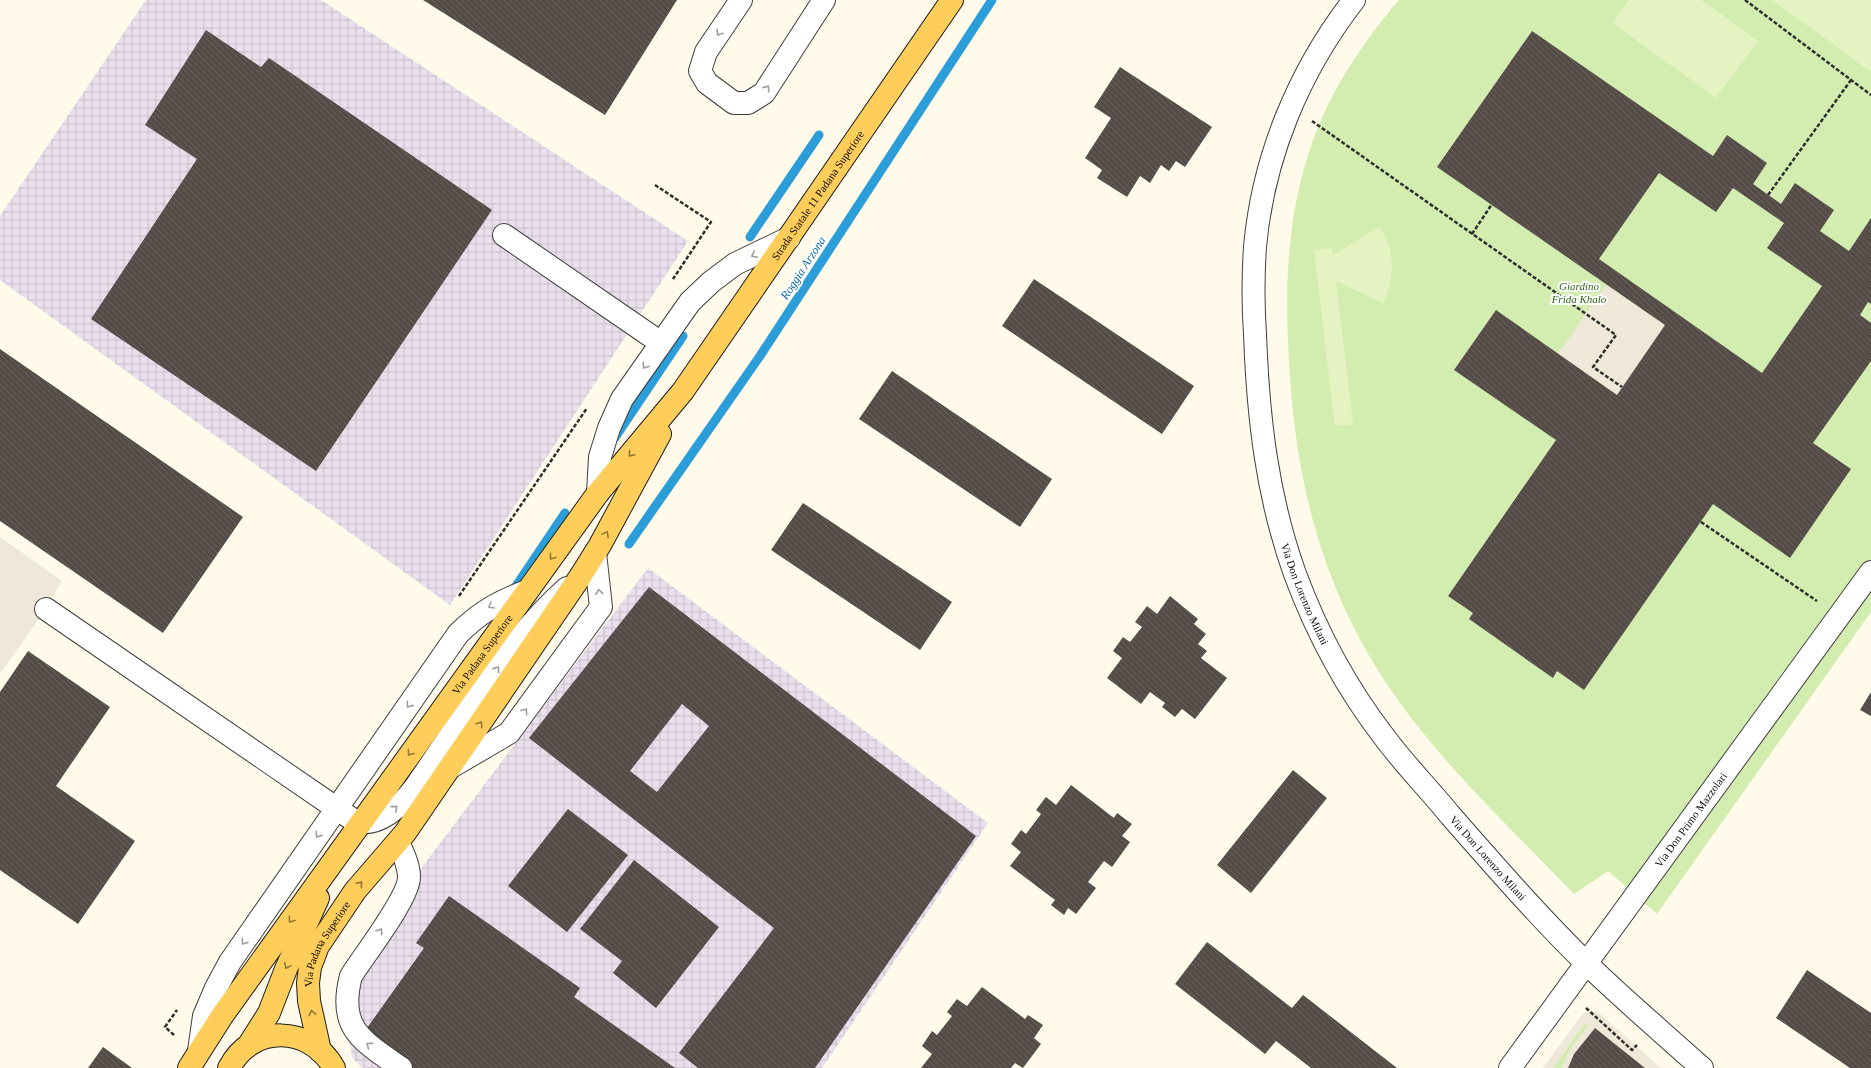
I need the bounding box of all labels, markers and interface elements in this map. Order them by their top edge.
one-way arrow [716,29,724,36]
one-way arrow [762,85,769,92]
street label: Strada Statale 11 Padana Superiore [769,128,866,262]
water label: Roggia Arzona [777,234,829,303]
one-way arrow [751,250,758,258]
park label: Giardino Frida Khalo [1551,280,1607,305]
one-way arrow [642,362,650,369]
one-way arrow [629,449,636,456]
one-way arrow [601,531,608,538]
street label: Via Don Lorenzo Milani [1279,542,1331,647]
one-way arrow [550,552,557,559]
one-way arrow [595,589,604,595]
one-way arrow [488,602,495,609]
street label: Via Padana Superiore [449,612,515,697]
one-way arrow [492,667,499,674]
one-way arrow [407,701,414,708]
one-way arrow [520,708,527,715]
one-way arrow [475,721,483,728]
one-way arrow [407,749,415,756]
street label: Via Don Primo Mazzolari [1652,770,1729,869]
one-way arrow [391,806,398,813]
street label: Via Don Lorenzo Milani [1448,813,1529,903]
one-way arrow [315,831,323,838]
one-way arrow [356,881,363,888]
street label: Via Padana Superiore [302,899,353,987]
one-way arrow [289,915,296,922]
one-way arrow [375,929,382,936]
one-way arrow [241,938,249,945]
one-way arrow [284,962,292,969]
one-way arrow [308,1009,316,1016]
one-way arrow [367,1043,374,1050]

